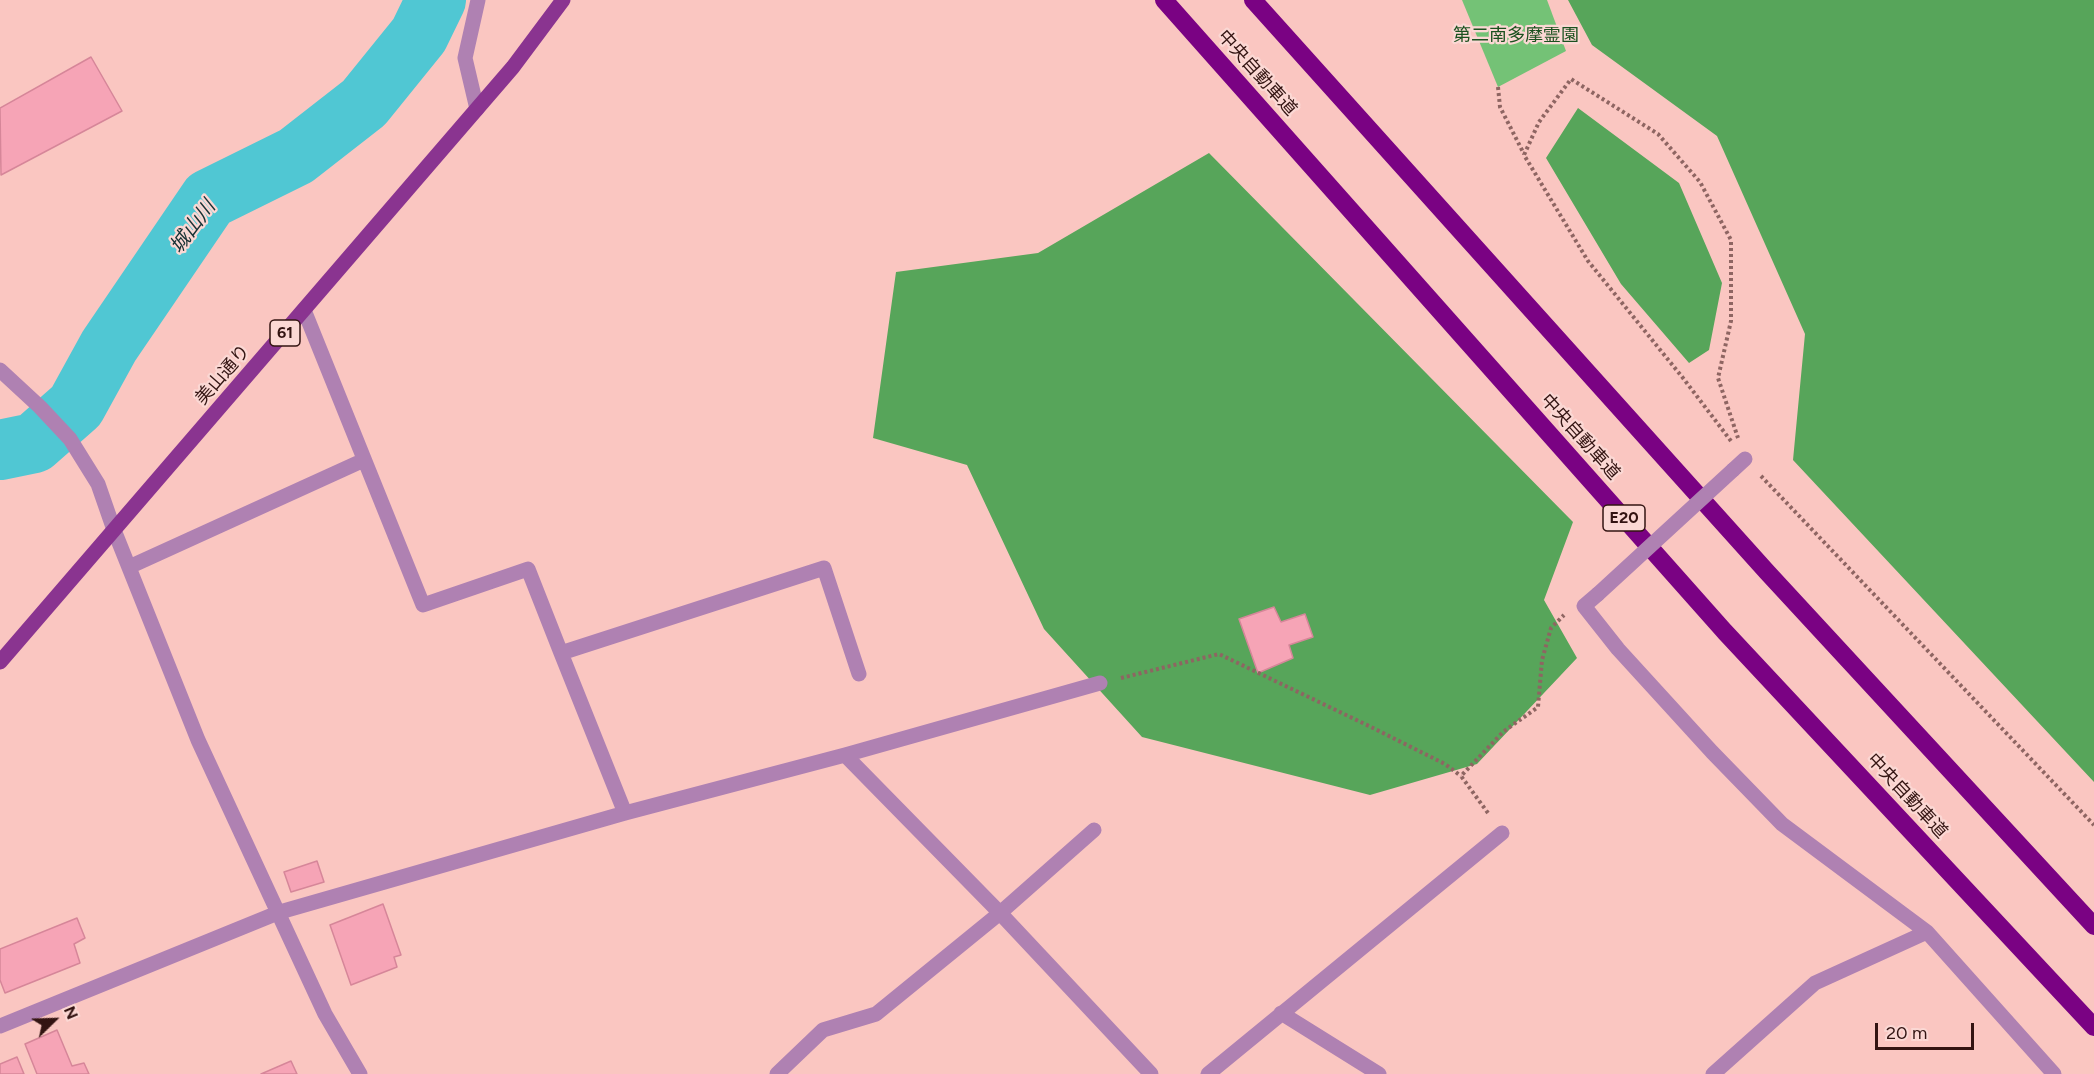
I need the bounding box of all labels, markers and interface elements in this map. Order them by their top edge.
park label: 第二南多摩霊園 [1453,25,1579,47]
street label: 中央自動車道 [1213,26,1301,120]
water label: 城山川 [165,196,221,258]
road number: 61 [270,320,300,346]
street label: 美山通り [191,341,255,409]
street label: 中央自動車道 [1536,390,1624,484]
road number: E20 [1603,505,1645,531]
street label: 中央自動車道 [1862,749,1952,843]
north arrow [24,990,84,1050]
text: N [60,1003,82,1022]
scale bar [1878,1011,1977,1049]
text: 20 m [1886,1022,1927,1044]

